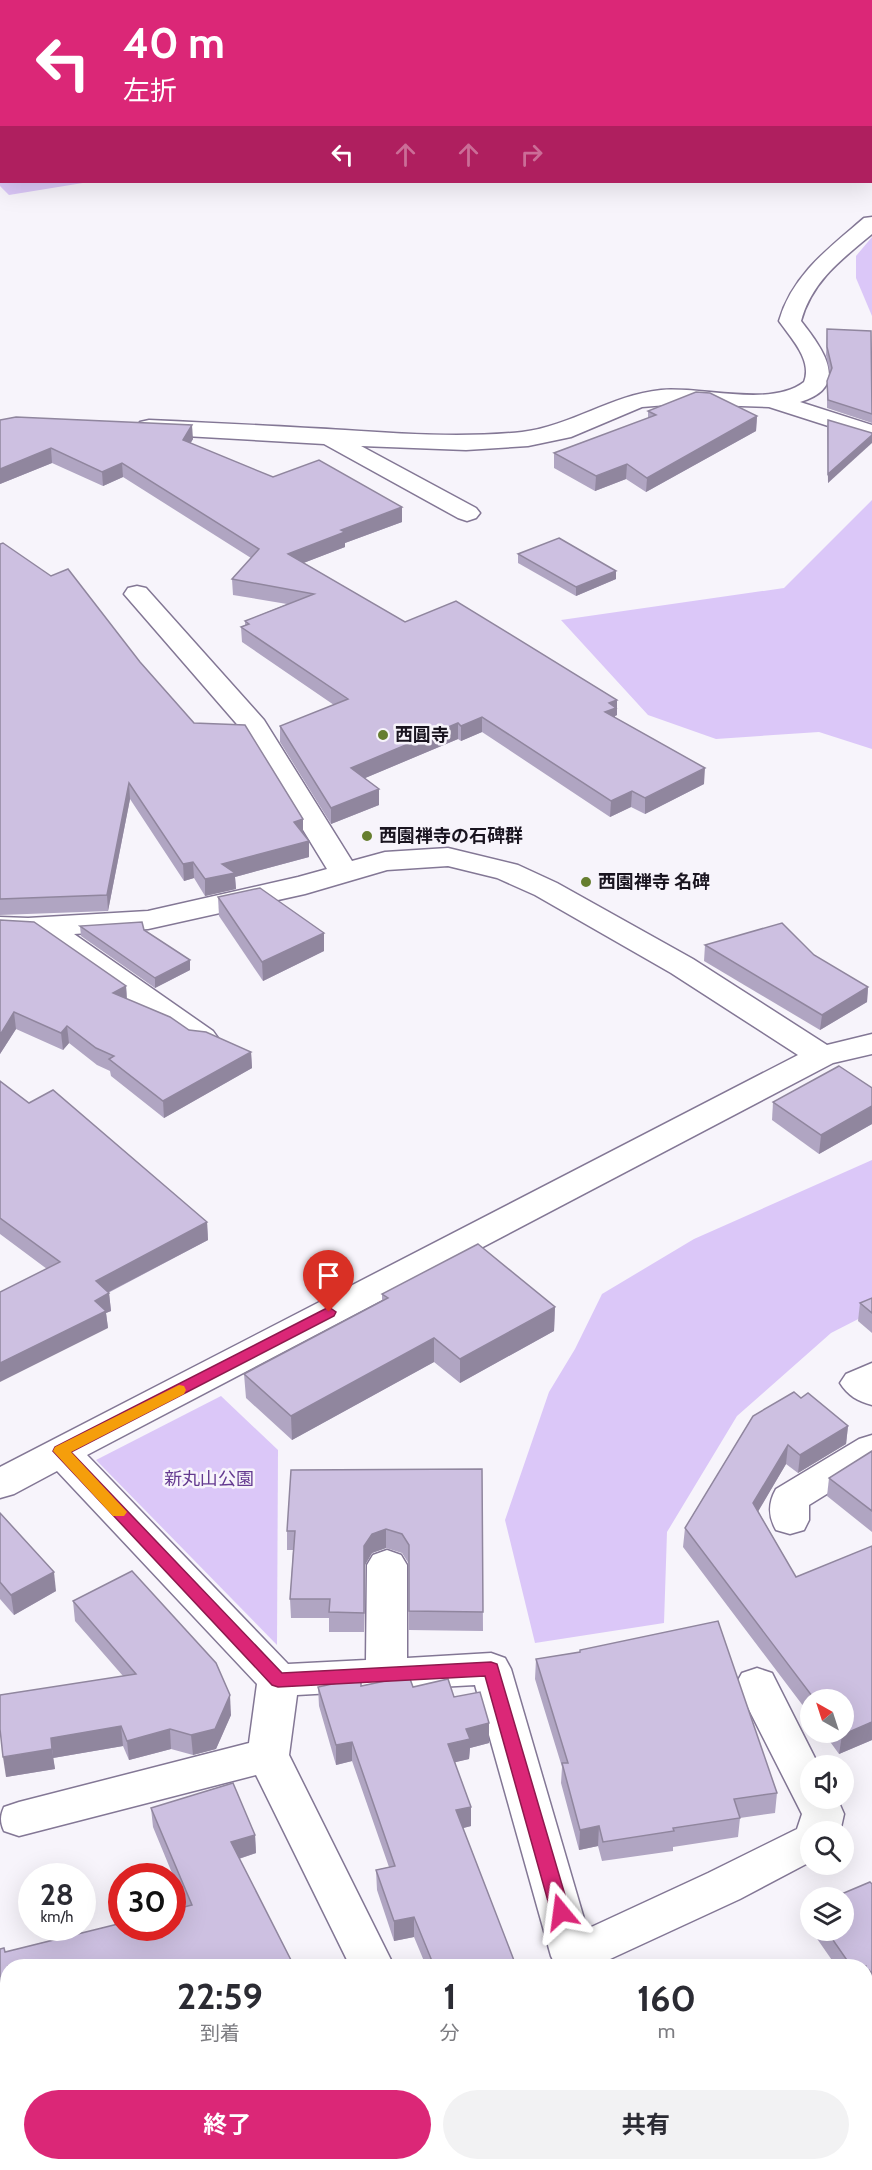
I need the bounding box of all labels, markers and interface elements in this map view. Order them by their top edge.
text: 40 m [123,17,225,69]
icon: left [24,24,102,102]
text: 左折 [123,74,177,107]
icon: left [326,138,359,171]
icon: ahead [389,138,422,171]
icon: ahead [452,138,485,171]
icon: right [515,138,548,171]
place label: 西圓寺 [395,724,449,746]
marker: 西圓寺 [376,728,390,742]
place label: 西園禅寺の石碑群 [379,825,523,847]
marker: 西園禅寺の石碑群 [360,829,374,843]
place label: 西園禅寺 名碑 [598,871,710,893]
marker: 西園禅寺 名碑 [579,875,593,889]
pin [303,1250,354,1312]
icon: arrive [312,1259,345,1292]
park label: 新丸山公園 [164,1468,254,1490]
north arrow [800,1689,854,1743]
map controls [800,1689,854,1941]
button: sound [800,1755,854,1809]
button: search [800,1821,854,1875]
speed limit sign: 30 [108,1863,186,1941]
text: 28 [40,1876,74,1913]
position arrow [529,1880,593,1944]
button: layers [800,1887,854,1941]
text: km/h [41,1908,73,1926]
text: 22:59 [177,1974,263,2018]
text: 1 [443,1974,456,2018]
text: 160 [637,1976,696,2020]
text: m [658,2019,675,2043]
text: 到着 [200,2021,240,2045]
text: 分 [440,2021,460,2045]
button: 終了 [24,2090,431,2159]
button: 共有 [443,2090,849,2159]

